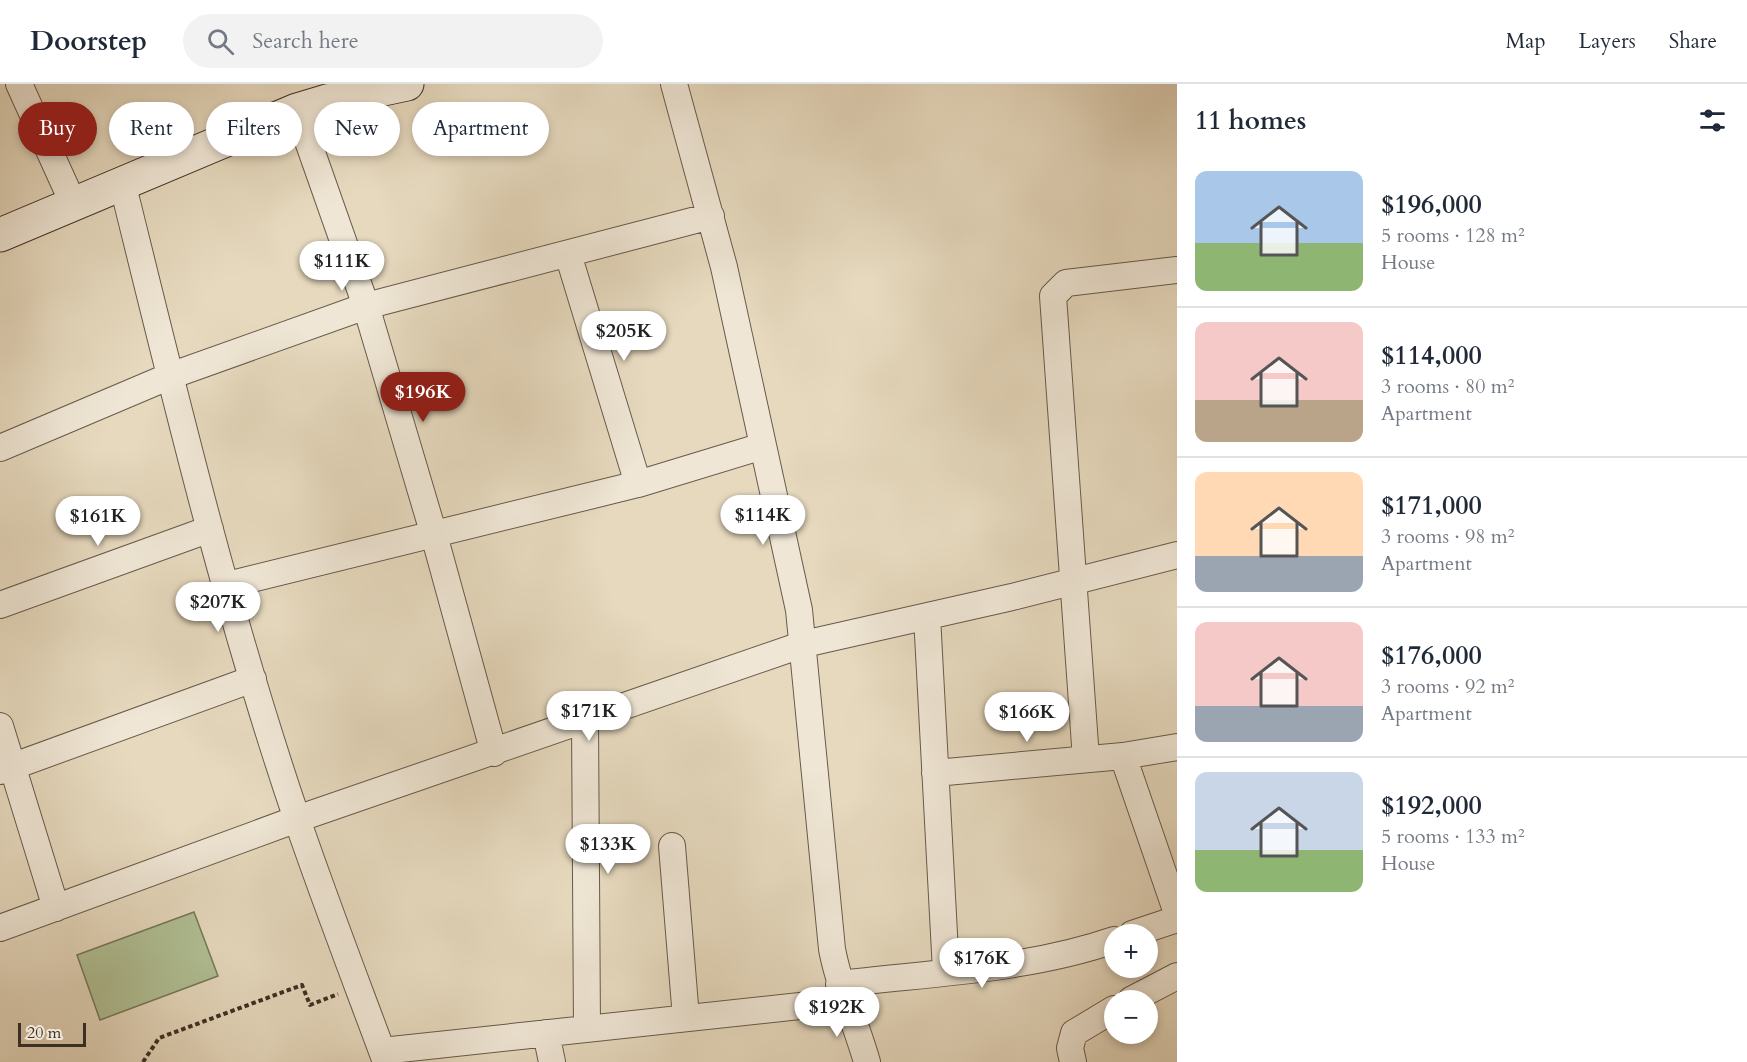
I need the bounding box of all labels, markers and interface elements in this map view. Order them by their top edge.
search box [183,14,603,68]
text: Doorstep [30,22,147,60]
icon: search [204,25,237,58]
text: Search here [252,26,359,56]
text: Map [1506,27,1546,56]
text: Layers [1579,27,1636,56]
text: Share [1669,27,1717,56]
chip: Buy [18,102,97,156]
chip: Rent [109,102,194,156]
chip: Filters [206,102,302,156]
chip: New [314,102,400,156]
chip: Apartment [412,102,549,156]
text: 11 homes [1195,103,1306,138]
icon: filters [1696,104,1729,137]
text: $196,000 [1381,187,1482,222]
icon: home [1243,195,1315,267]
text: 5 rooms · 128 m² [1381,222,1525,249]
pin: $111K [300,241,384,292]
text: $111K [313,247,371,274]
text: House [1381,249,1435,276]
pin: $205K [582,311,666,362]
text: $205K [595,317,653,344]
text: $114,000 [1381,338,1482,373]
icon: home [1243,346,1315,418]
pin: $196K [381,372,465,423]
text: 3 rooms · 80 m² [1381,373,1514,400]
text: $196K [394,378,452,405]
text: Apartment [1381,400,1472,427]
text: $171,000 [1381,488,1482,523]
pin: $114K [721,495,805,546]
pin: $161K [56,496,140,547]
icon: home [1243,496,1315,568]
text: $114K [734,501,792,528]
text: $161K [69,502,127,529]
text: 3 rooms · 98 m² [1381,523,1514,550]
text: Apartment [1381,550,1472,577]
pin: $207K [176,582,260,633]
text: $207K [189,588,247,615]
text: $176,000 [1381,638,1482,673]
icon: home [1243,646,1315,718]
text: 3 rooms · 92 m² [1381,673,1514,700]
pin: $171K [547,691,631,742]
pin: $166K [985,692,1069,743]
text: $171K [560,697,618,724]
text: $166K [998,698,1056,725]
text: Apartment [1381,700,1472,727]
text: $192,000 [1381,788,1482,823]
icon: home [1243,796,1315,868]
text: 5 rooms · 133 m² [1381,823,1525,850]
pin: $133K [566,824,650,875]
text: $133K [579,830,637,857]
text: House [1381,850,1435,877]
map controls [1104,924,1158,1044]
button: + [1104,924,1158,978]
pin: $176K [940,938,1024,989]
text: $176K [953,944,1011,971]
pin: $192K [795,987,879,1038]
button: − [1104,990,1158,1044]
text: $192K [808,993,866,1020]
scale bar [18,1020,86,1048]
text: 20 m [27,1022,61,1044]

